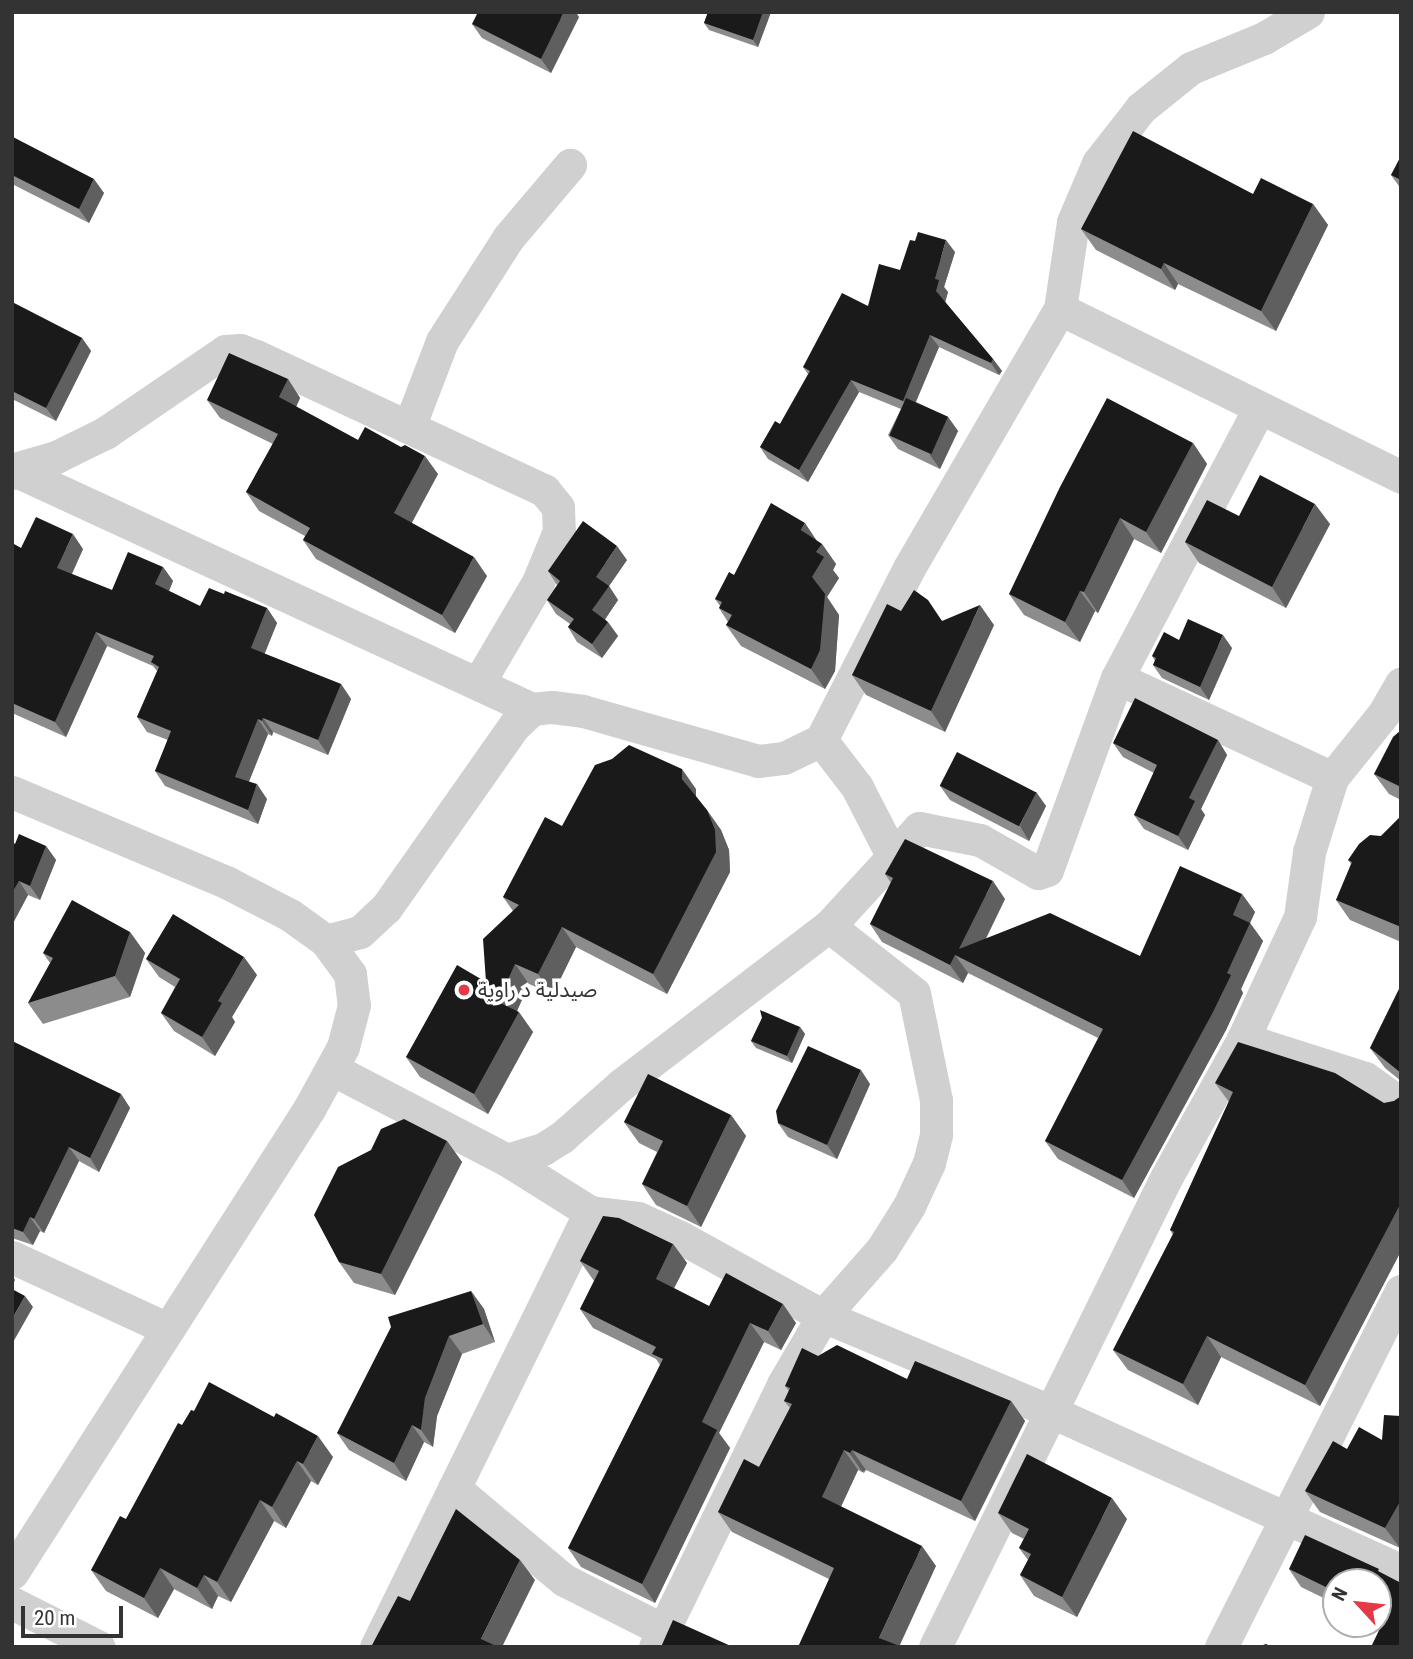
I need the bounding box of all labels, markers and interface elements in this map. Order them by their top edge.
place label: صيدلية د راوية [478,977,597,1003]
marker: صيدلية د راوية [456,982,472,998]
north arrow [1322,1568,1392,1638]
text: N [1327,1584,1353,1605]
scale bar [24,1592,126,1636]
text: 20 m [34,1606,75,1630]

